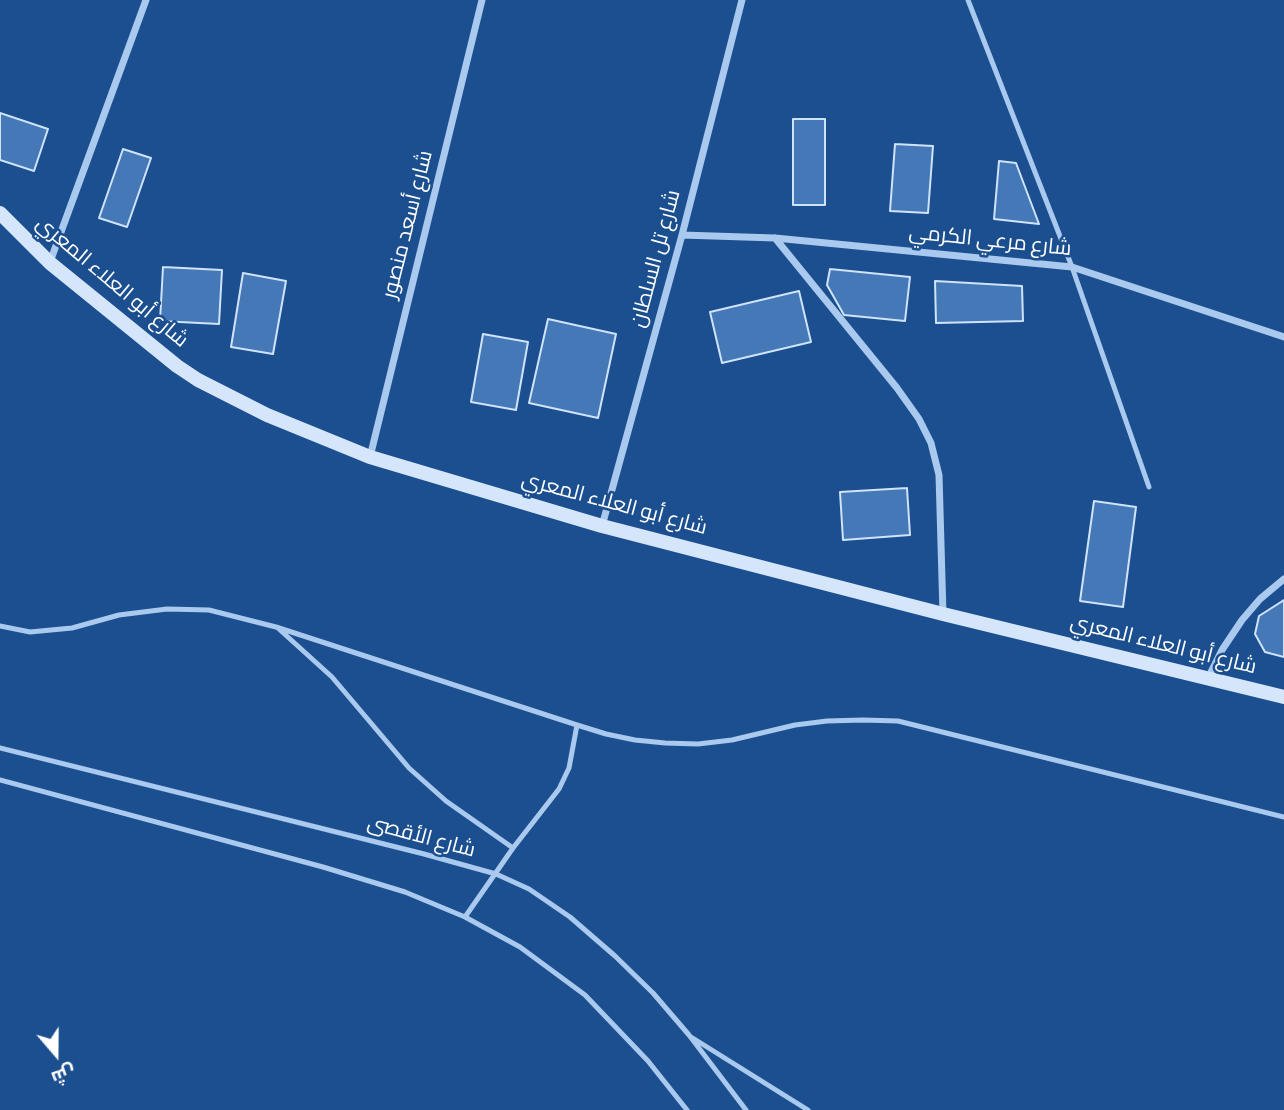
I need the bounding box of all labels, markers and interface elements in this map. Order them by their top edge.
street label: شارع أسعد منصور [378,148,440,302]
street label: شارع تل السلطان [627,188,687,330]
street label: شارع أبو العلاء المعري [30,212,192,354]
street label: شارع مرعي الكرمي [907,221,1073,263]
street label: شارع أبو العلاء المعري [518,468,710,542]
street label: شارع أبو العلاء المعري [1067,611,1259,681]
street label: شارع الأقصى [364,811,478,865]
north arrow [21,1019,91,1089]
text: ش [47,1057,79,1091]

